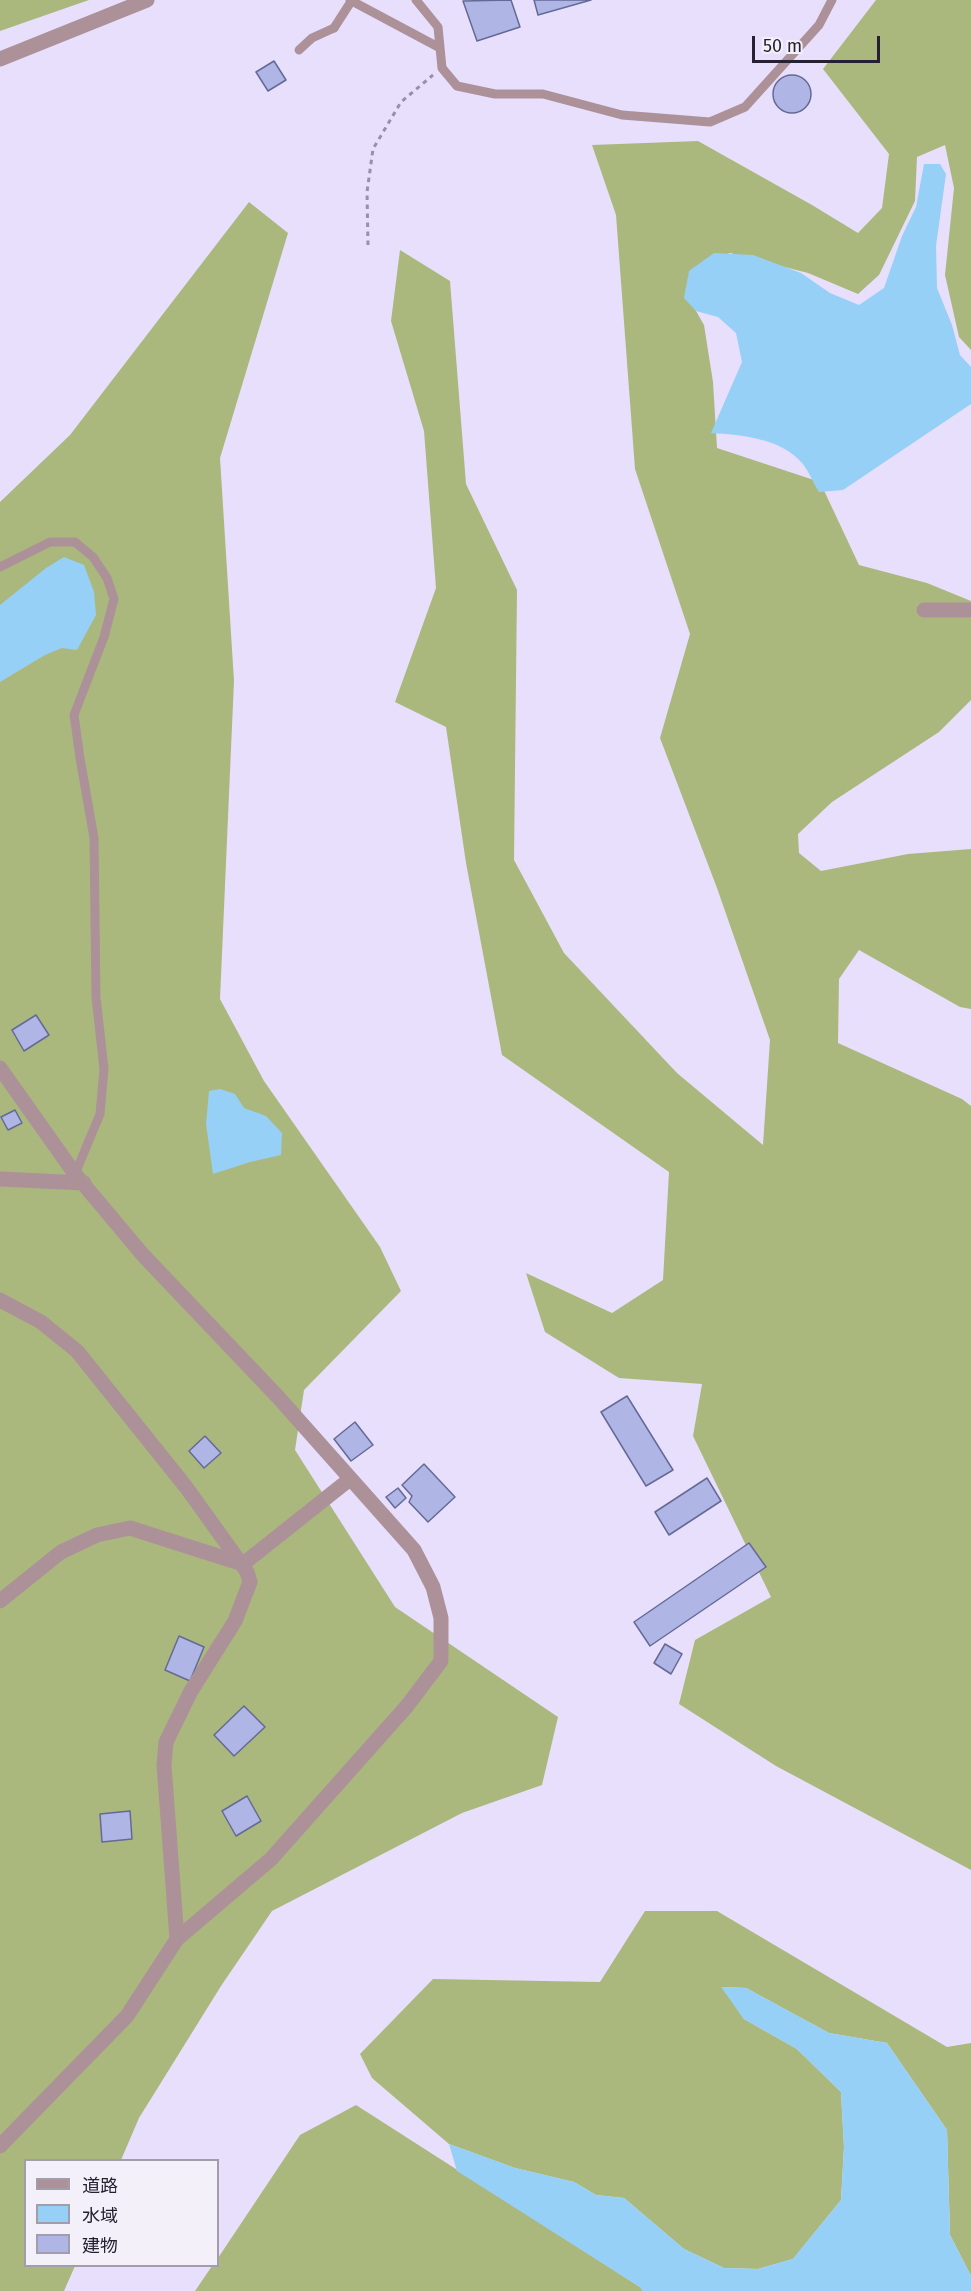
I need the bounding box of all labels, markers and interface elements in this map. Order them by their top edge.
scale bar [755,24,882,62]
text: 50 m [763,35,802,57]
legend [24,2159,219,2267]
text: 道路 [82,2175,118,2197]
text: 水域 [82,2205,118,2227]
text: 建物 [82,2235,118,2257]

